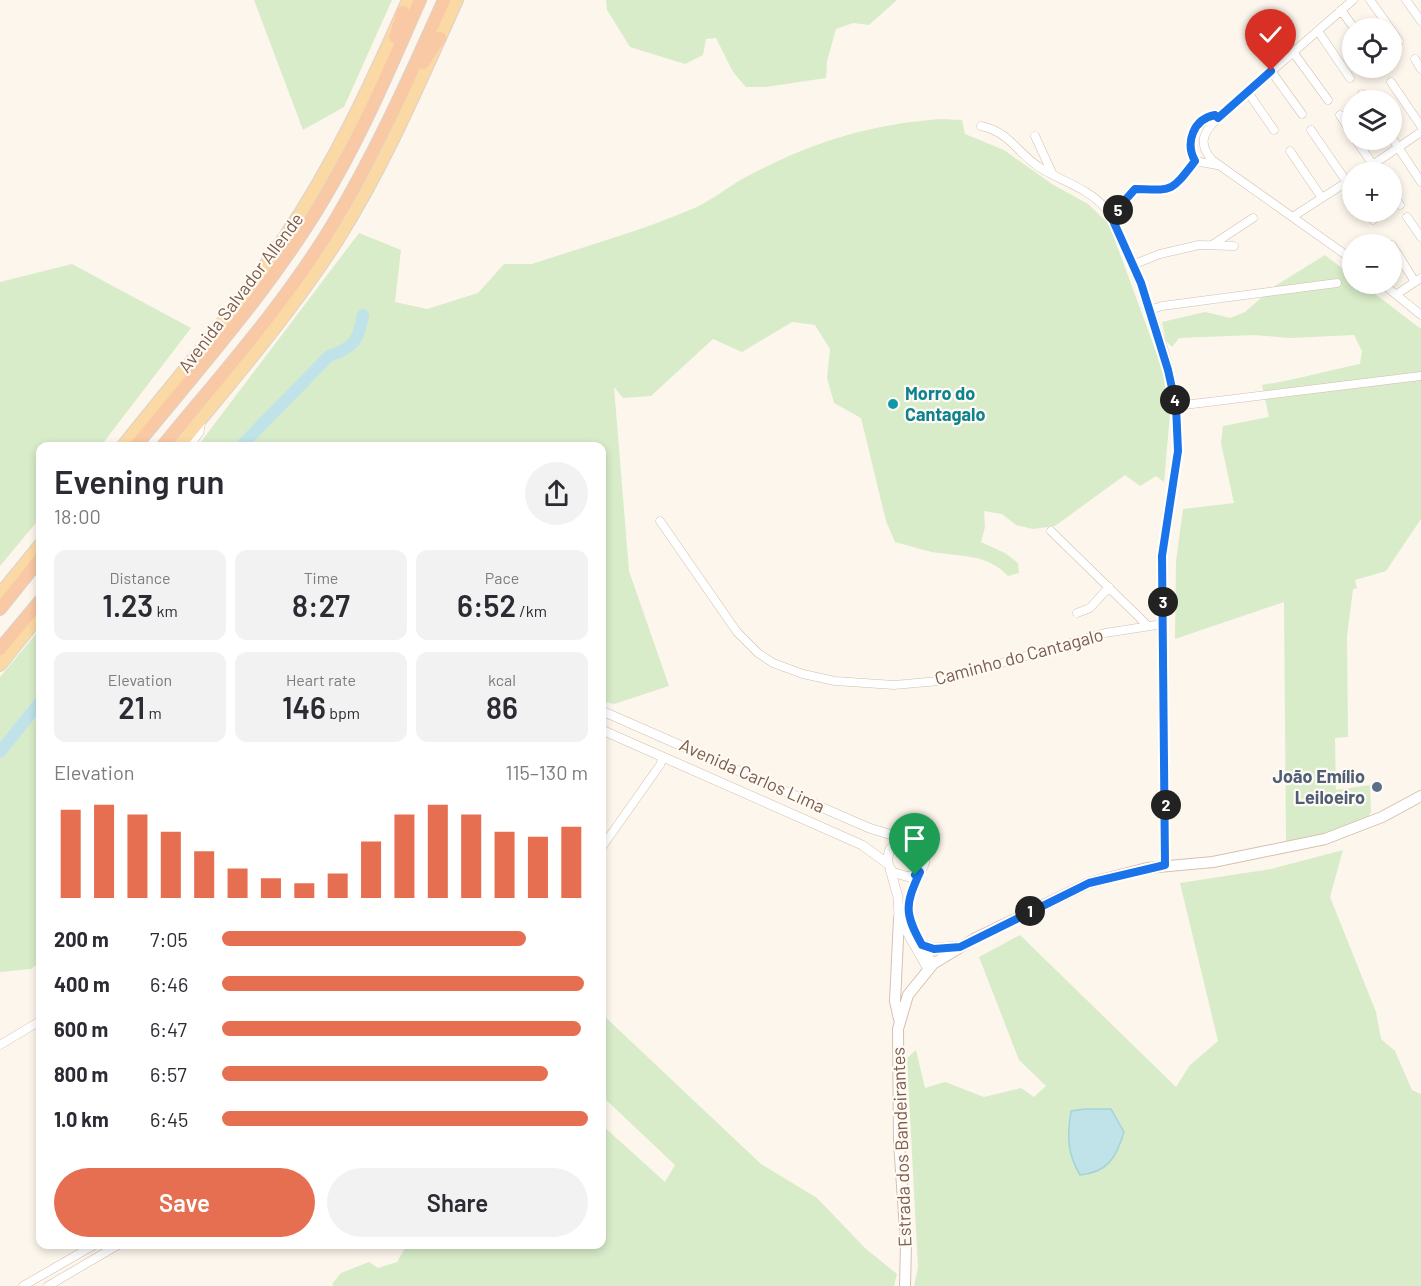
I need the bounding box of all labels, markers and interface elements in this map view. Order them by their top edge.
pin [1245,9,1296,71]
icon: check [1254,18,1287,51]
map controls [1342,18,1402,294]
button: locate [1342,18,1402,78]
button: layers [1342,90,1402,150]
button: + [1342,162,1402,222]
pin: 5 [1103,195,1133,225]
text: 5 [1114,200,1122,219]
street label: Avenida Salvador Allende [173,208,307,377]
button: − [1342,234,1402,294]
place label: Morro do Cantagalo [905,382,986,425]
pin: 4 [1160,385,1190,415]
text: 4 [1170,390,1180,409]
marker: Morro do Cantagalo [886,397,900,411]
text: Evening run [54,461,224,501]
button: share [525,462,588,525]
text: 18:00 [54,504,101,528]
text: Distance [110,568,170,587]
text: Time [304,568,338,587]
text: Pace [485,568,519,587]
text: 1.23 [102,587,153,623]
text: 8:27 [292,587,350,623]
text: 6:52 [457,587,516,623]
pin: 3 [1148,587,1178,617]
text: 3 [1159,592,1167,611]
text: km [153,601,178,620]
text: /km [516,601,547,620]
street label: Caminho do Cantagalo [932,623,1105,689]
text: Elevation [108,670,172,689]
text: Heart rate [286,670,356,689]
text: kcal [488,670,516,689]
text: 21 [118,689,145,725]
text: 146 [282,689,326,725]
text: 86 [486,689,518,725]
text: m [145,703,162,722]
text: bpm [326,703,360,722]
street label: Avenida Carlos Lima [676,733,829,817]
text: Elevation [54,760,135,784]
text: 115–130 m [506,760,588,784]
place label: João Emílio Leiloeiro [1273,765,1365,808]
marker: João Emílio Leiloeiro [1370,780,1384,794]
pin: 2 [1151,790,1181,820]
text: 2 [1162,795,1170,814]
pin [889,813,940,875]
icon: arrive [898,822,931,855]
pin: 1 [1015,896,1045,926]
text: 1 [1027,901,1033,920]
text: 200 m [54,927,109,951]
text: 7:05 [150,927,188,951]
text: 400 m [54,972,110,996]
text: 6:46 [150,972,188,996]
text: 600 m [54,1017,108,1041]
text: 6:47 [150,1017,187,1041]
street label: Estrada dos Bandeirantes [887,1047,915,1247]
text: 800 m [54,1062,108,1086]
text: 6:57 [150,1062,187,1086]
text: 1.0 km [54,1107,109,1131]
text: 6:45 [150,1107,188,1131]
button: Save [54,1168,315,1237]
button: Share [327,1168,588,1237]

